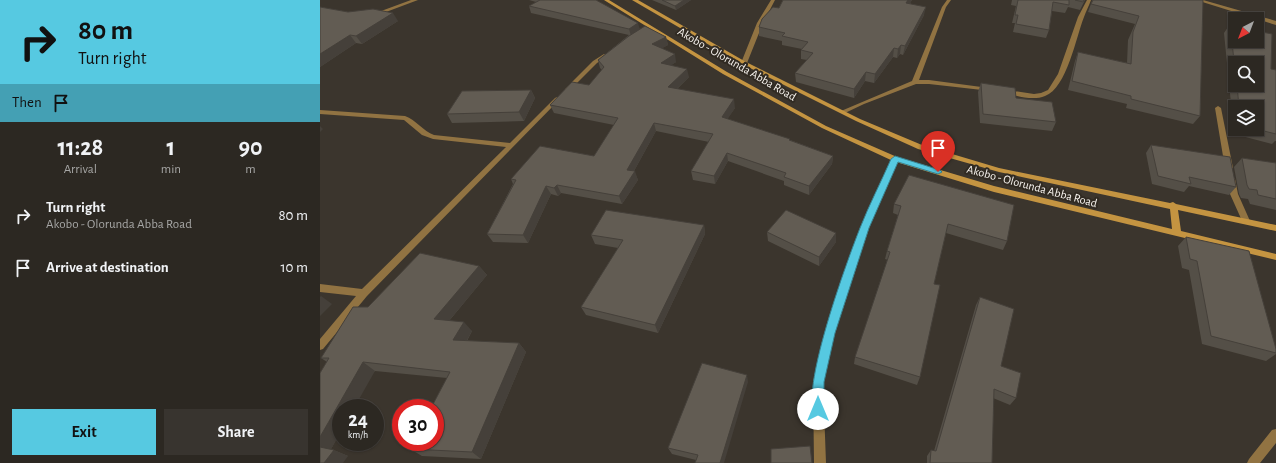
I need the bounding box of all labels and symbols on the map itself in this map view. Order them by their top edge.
north arrow [1228,12,1264,48]
street label: Akobo - Olorunda Abba Road [676,25,798,103]
pin [921,131,955,172]
street label: Akobo - Olorunda Abba Road [965,163,1099,209]
position arrow [797,388,839,430]
speed limit sign: 30 [392,399,444,451]

